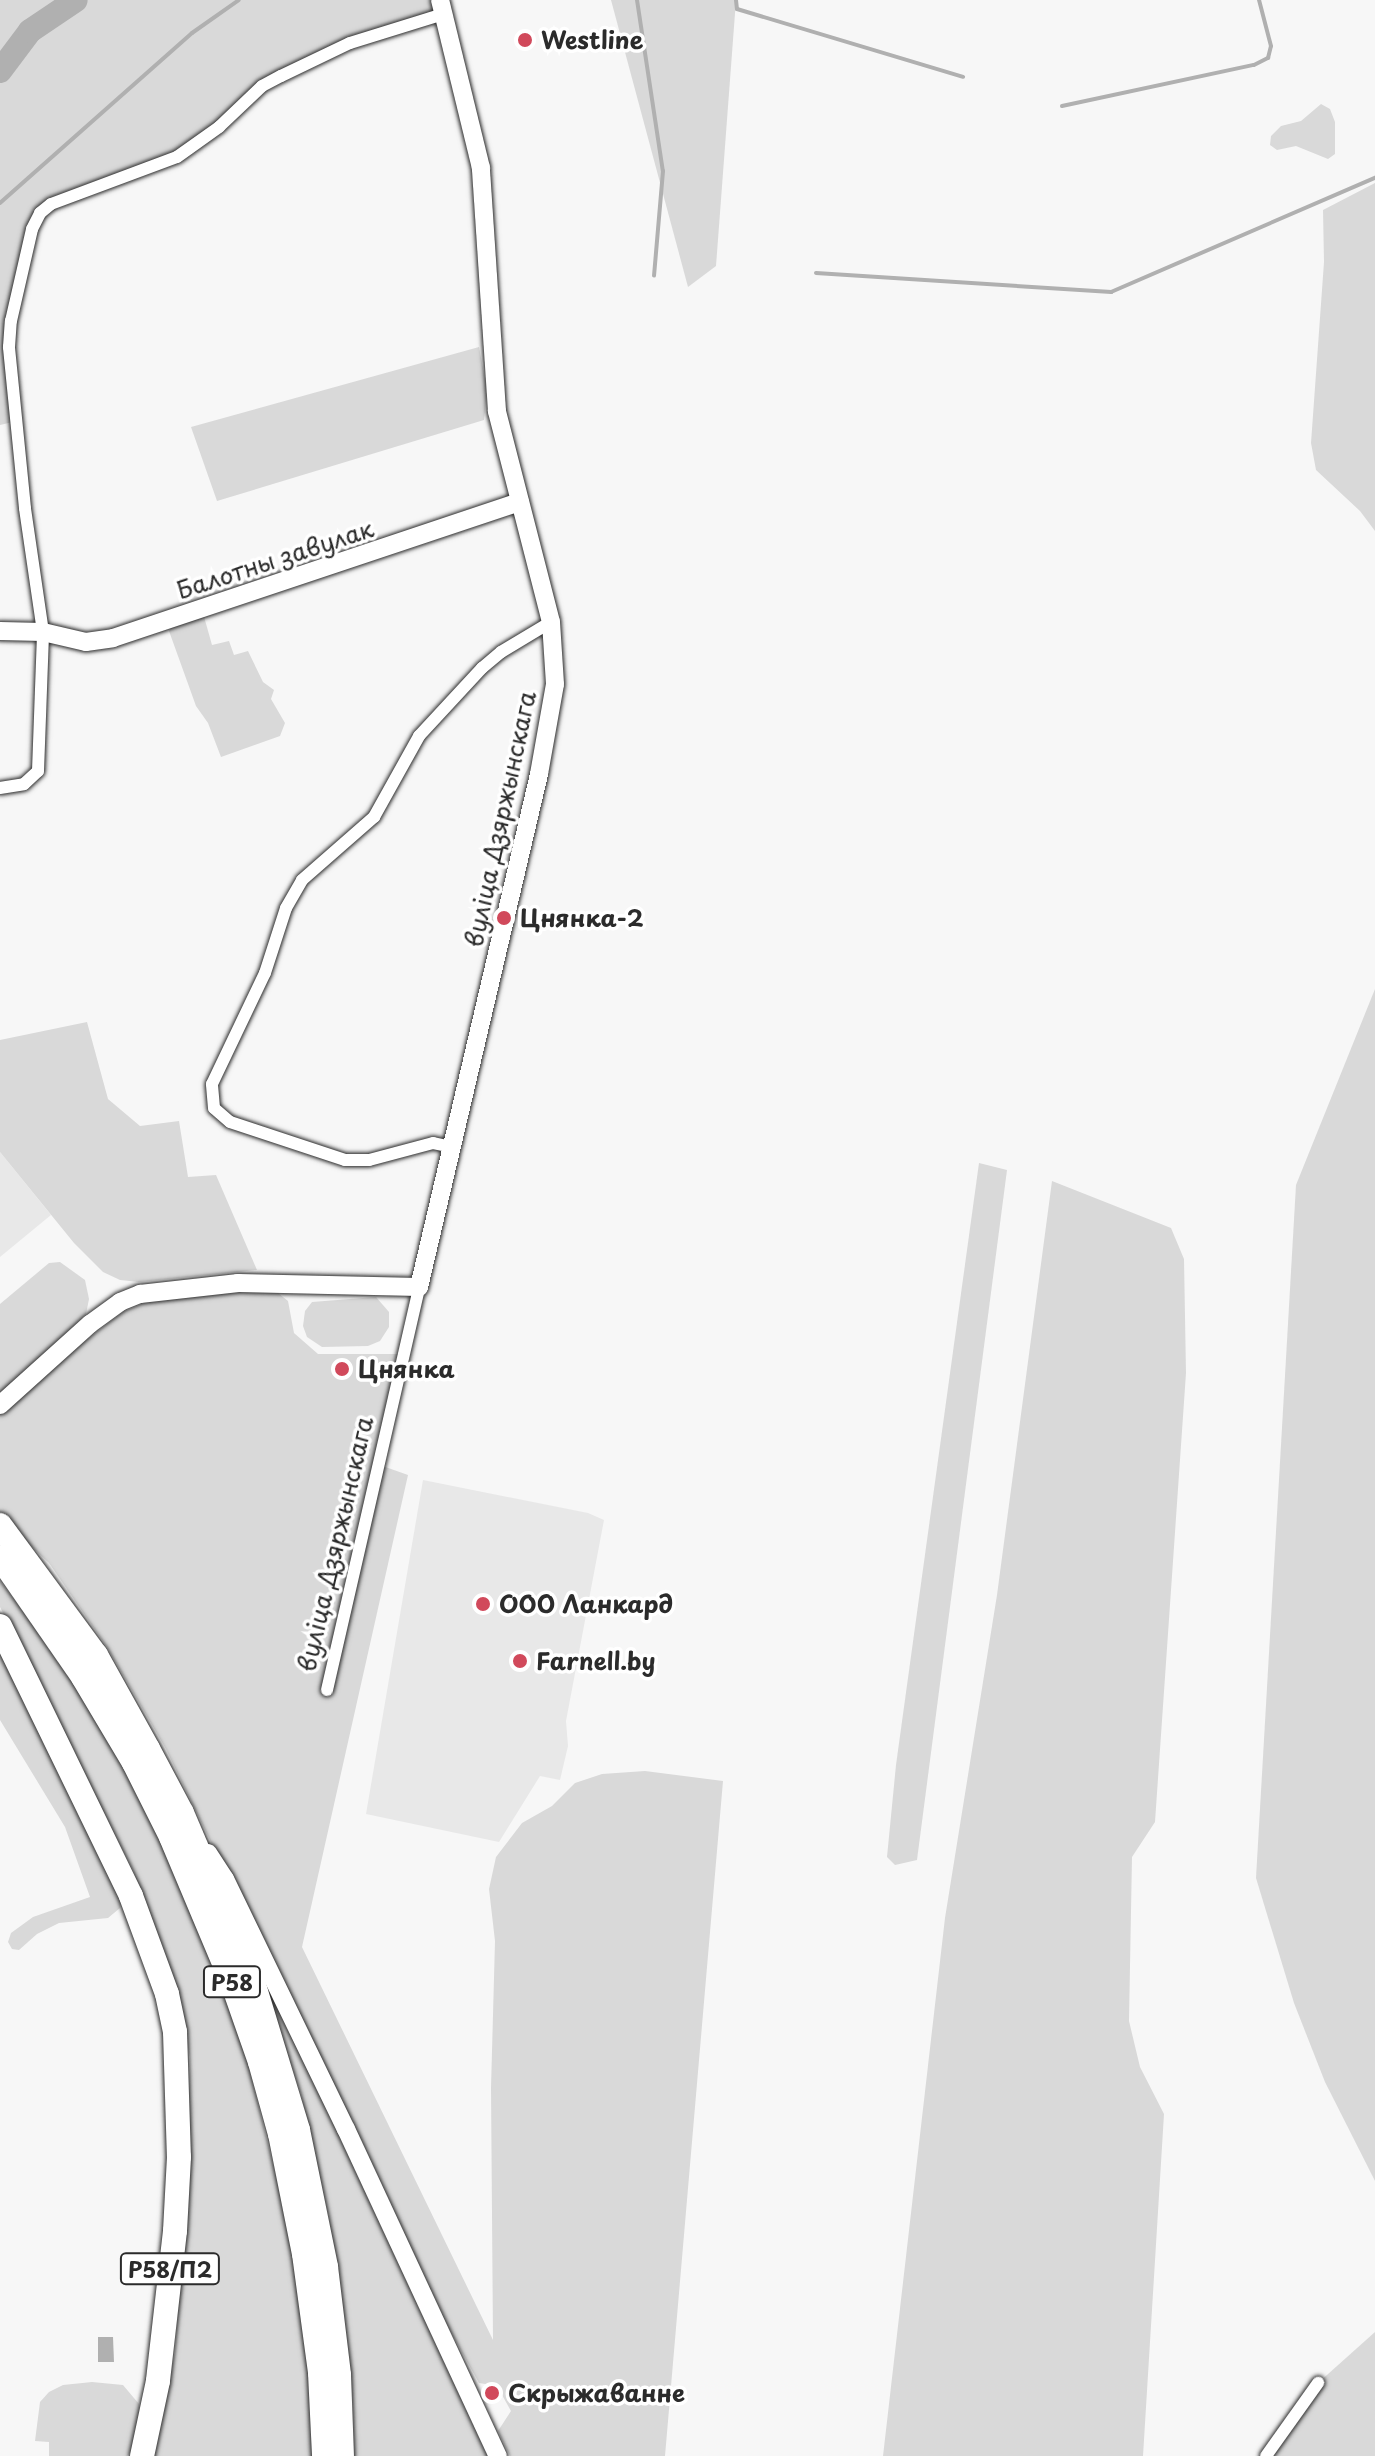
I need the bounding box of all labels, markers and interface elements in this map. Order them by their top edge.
place label: Westline [541,26,643,54]
marker: Westline [516,31,534,49]
street label: Балотны завулак [172,513,378,605]
street label: вуліца Дзяржынскага [459,688,541,950]
place label: Цнянка-2 [520,904,643,932]
marker: Цнянка-2 [495,909,513,927]
place label: Цнянка [358,1355,455,1383]
marker: Цнянка [333,1360,351,1378]
street label: вуліца Дзяржынскага [292,1413,378,1675]
place label: ООО Ланкард [499,1590,675,1618]
marker: ООО Ланкард [474,1595,492,1613]
place label: Farnell.by [536,1647,656,1675]
marker: Farnell.by [511,1652,529,1670]
road number: Р58 [202,1964,262,2000]
road number: Р58/П2 [118,2251,222,2287]
place label: Скрыжаванне [508,2379,685,2407]
marker: Скрыжаванне [483,2384,501,2402]

